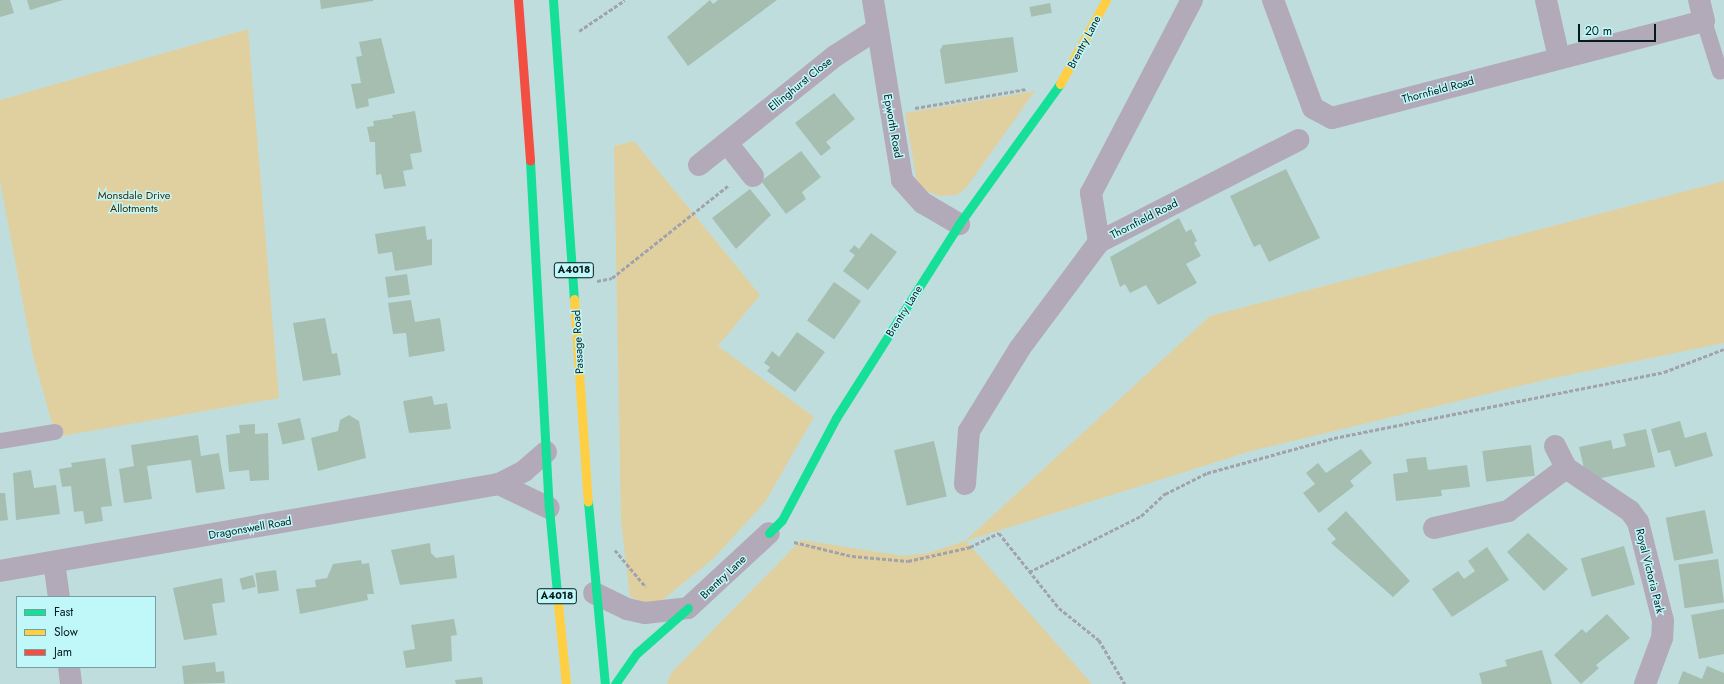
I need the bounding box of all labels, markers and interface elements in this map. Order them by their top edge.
street label: Brentry Lane [1065,13,1103,71]
scale bar [1580,16,1658,42]
text: 20 m [1585,22,1612,40]
street label: Ellinghurst Close [766,54,834,114]
street label: Thornfield Road [1401,74,1475,106]
street label: Epworth Road [881,93,905,159]
park label: Monsdale Drive Allotments [98,189,170,215]
street label: Thornfield Road [1108,196,1180,242]
road number: A4018 [553,262,595,278]
street label: Brentry Lane [883,283,925,339]
street label: Passage Road [570,310,586,374]
street label: Dragonswell Road [207,514,293,542]
street label: Royal Victoria Park [1633,527,1667,615]
street label: Brentry Lane [697,552,749,602]
road number: A4018 [536,588,578,604]
legend [16,596,156,668]
text: Fast [54,603,73,621]
text: Slow [54,623,78,641]
text: Jam [54,643,72,661]

